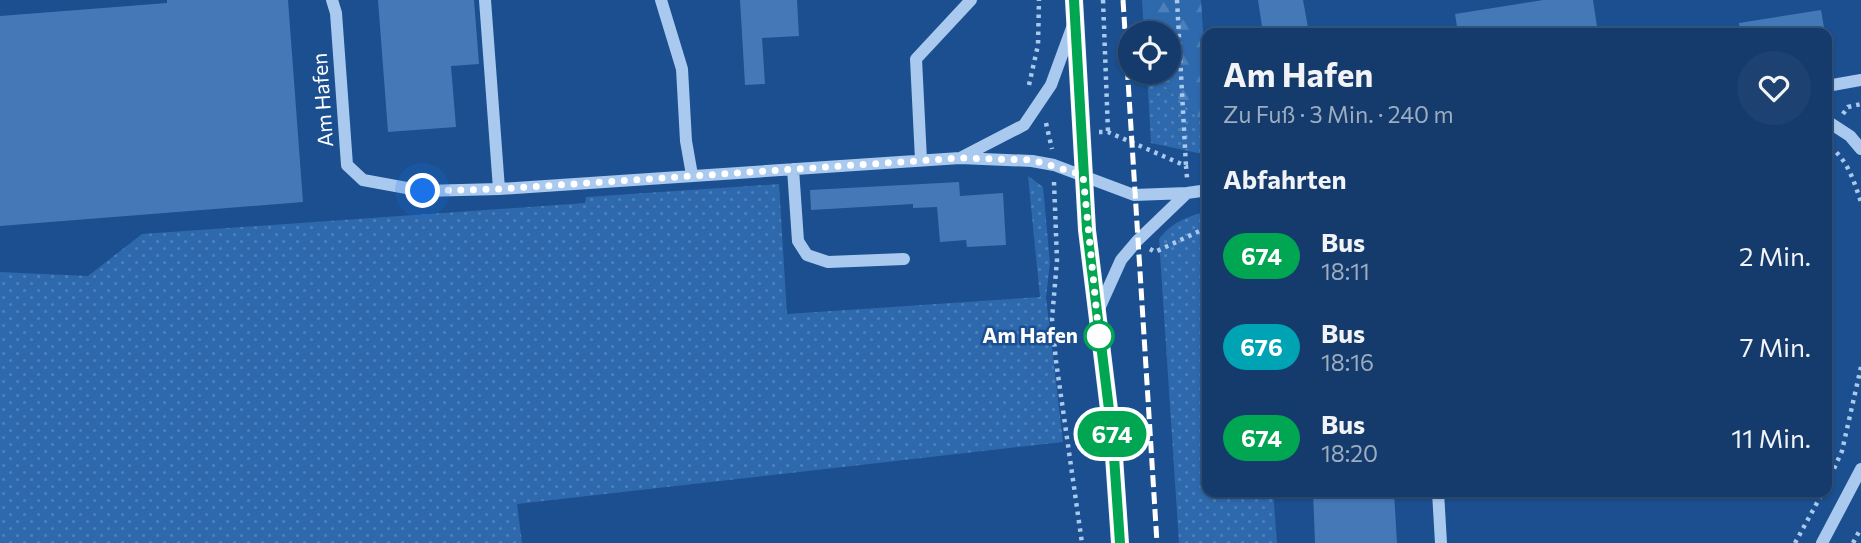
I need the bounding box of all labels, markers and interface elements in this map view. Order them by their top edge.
map controls [1118,21,1181,84]
button: locate [1118,21,1181,84]
button: heart [1737,51,1811,125]
street label: Am Hafen [306,52,337,148]
text: Am Hafen [1223,53,1373,94]
text: Zu Fuß · 3 Min. · 240 m [1223,100,1454,128]
text: Abfahrten [1223,163,1346,194]
your location [405,173,440,208]
text: Bus [1321,226,1365,257]
text: 2 Min. [1739,240,1811,271]
text: 674 [1241,241,1282,270]
text: 18:11 [1321,257,1370,285]
text: Bus [1321,317,1365,348]
marker: Am Hafen [1084,321,1114,351]
place label: Am Hafen [982,322,1078,347]
text: 7 Min. [1740,331,1811,362]
text: 676 [1240,332,1283,361]
text: 18:16 [1321,348,1374,376]
text: Bus [1321,408,1365,439]
line badge: 674 [1072,411,1152,457]
text: 674 [1091,419,1133,448]
text: 11 Min. [1731,422,1811,453]
text: 674 [1241,423,1282,452]
text: 18:20 [1321,439,1378,467]

